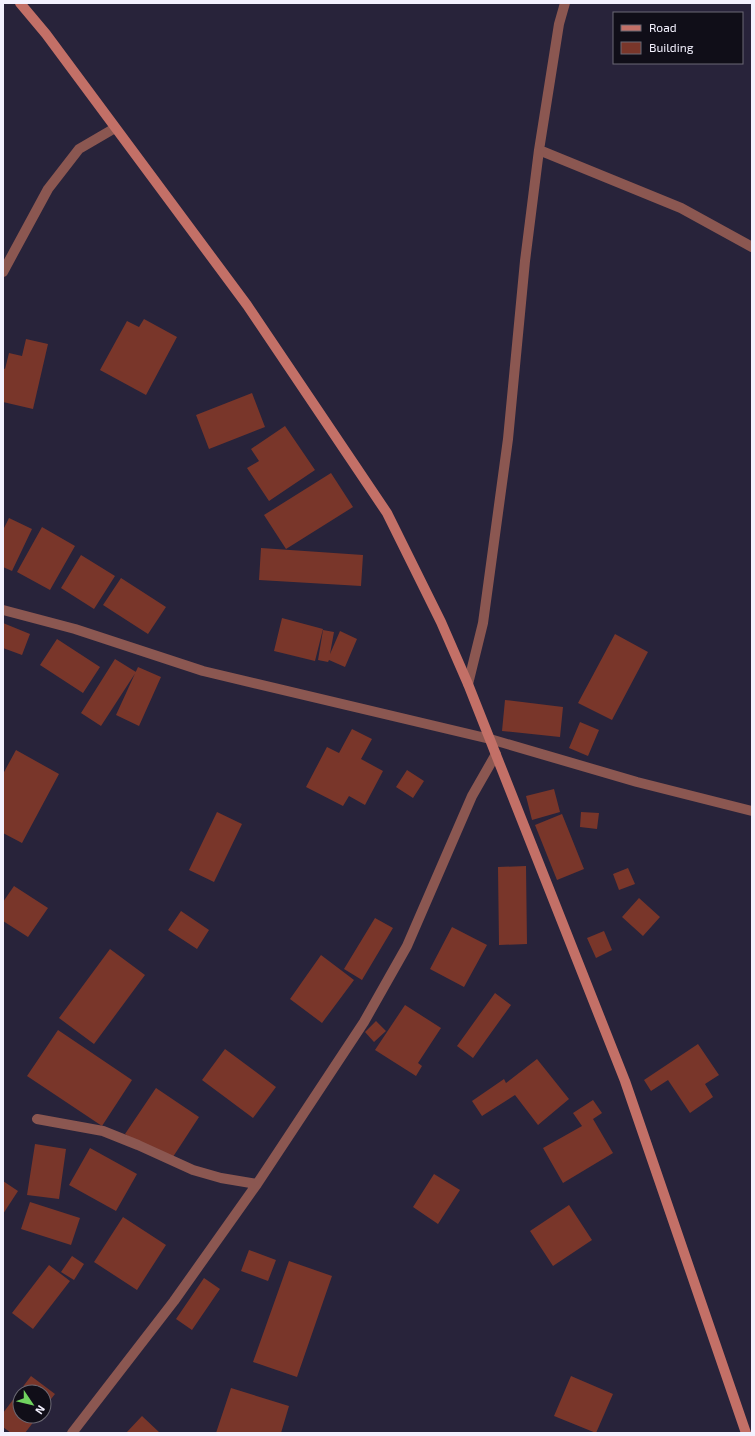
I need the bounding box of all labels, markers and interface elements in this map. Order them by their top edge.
legend [613,12,743,64]
text: Road [649,20,677,34]
text: Building [649,40,694,54]
north arrow [12,1384,52,1424]
text: N [33,1403,48,1417]

